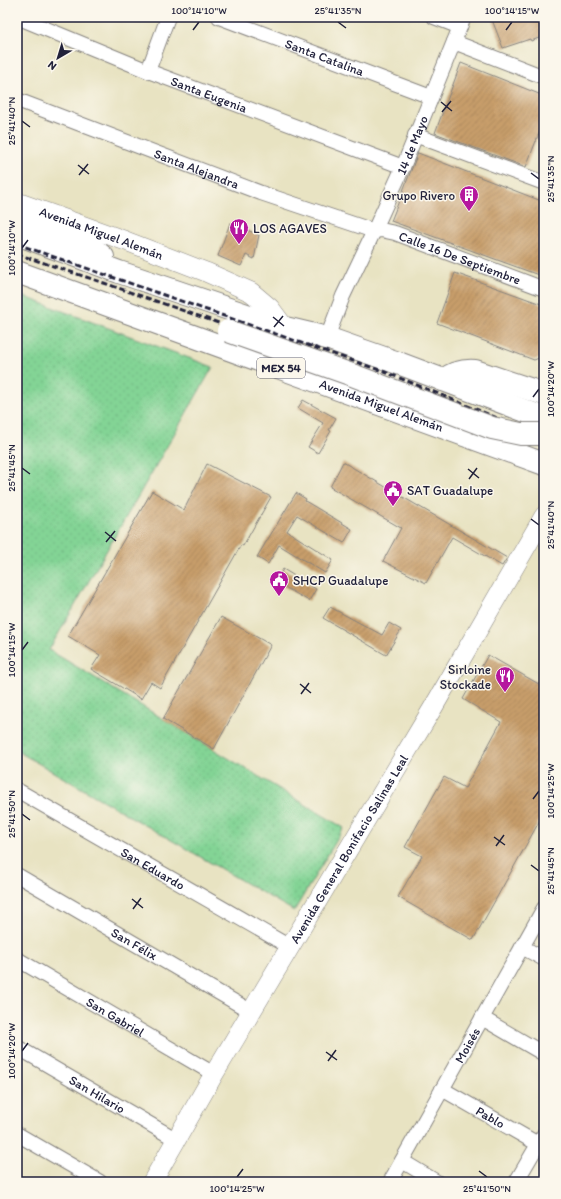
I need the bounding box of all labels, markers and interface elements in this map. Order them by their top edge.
text: 100°14'10"W [171,4,227,17]
text: 25°41'35"N [314,4,362,17]
text: 100°14'15"W [485,4,540,17]
street label: Santa Catalina [283,35,367,79]
north arrow [38,38,78,78]
text: N [45,58,59,73]
street label: Santa Eugenia [169,73,250,115]
text: 25°41'40"N [5,96,18,145]
street label: 14 de Mayo [393,113,431,177]
street label: Santa Alejandra [152,145,242,192]
text: 25°41'35"N [544,155,557,203]
building icon: Grupo Rivero [458,184,480,212]
place label: Grupo Rivero [382,188,455,203]
street label: Avenida Miguel Alemán [38,203,166,262]
restaurant icon: LOS AGAVES [228,217,250,245]
text: 100°14'10"W [5,220,18,276]
place label: LOS AGAVES [253,221,327,236]
street label: Calle 16 De Septiembre [397,228,523,287]
road number: MEX 54 [257,358,305,378]
text: 100°14'20"W [544,361,557,417]
street label: Avenida Miguel Alemán [318,375,446,434]
text: 25°41'45"N [5,444,18,492]
public building icon: SAT Guadalupe [382,479,404,507]
place label: SAT Guadalupe [407,483,493,498]
text: 25°41'40"N [544,500,557,549]
public building icon: SHCP Guadalupe [268,569,290,597]
place label: SHCP Guadalupe [293,573,388,588]
text: 100°14'15"W [5,622,18,677]
place label: Sirloine Stockade [440,662,491,692]
restaurant icon: Sirloine Stockade [494,665,516,693]
street label: Avenida General Bonifacio Salinas Leal [286,751,411,946]
text: 100°14'25"W [544,763,557,819]
text: 25°41'50"N [5,790,18,838]
street label: San Eduardo [118,844,188,893]
text: 25°41'45"N [544,847,557,895]
street label: San Félix [109,924,161,963]
street label: San Gabriel [84,994,148,1039]
text: 100°14'20"W [5,1023,18,1079]
street label: Moisés [451,1025,483,1065]
street label: San Hilario [67,1072,128,1116]
street label: Pablo [473,1103,508,1131]
text: 100°14'25"W [209,1182,265,1195]
text: 25°41'50"N [463,1182,511,1195]

